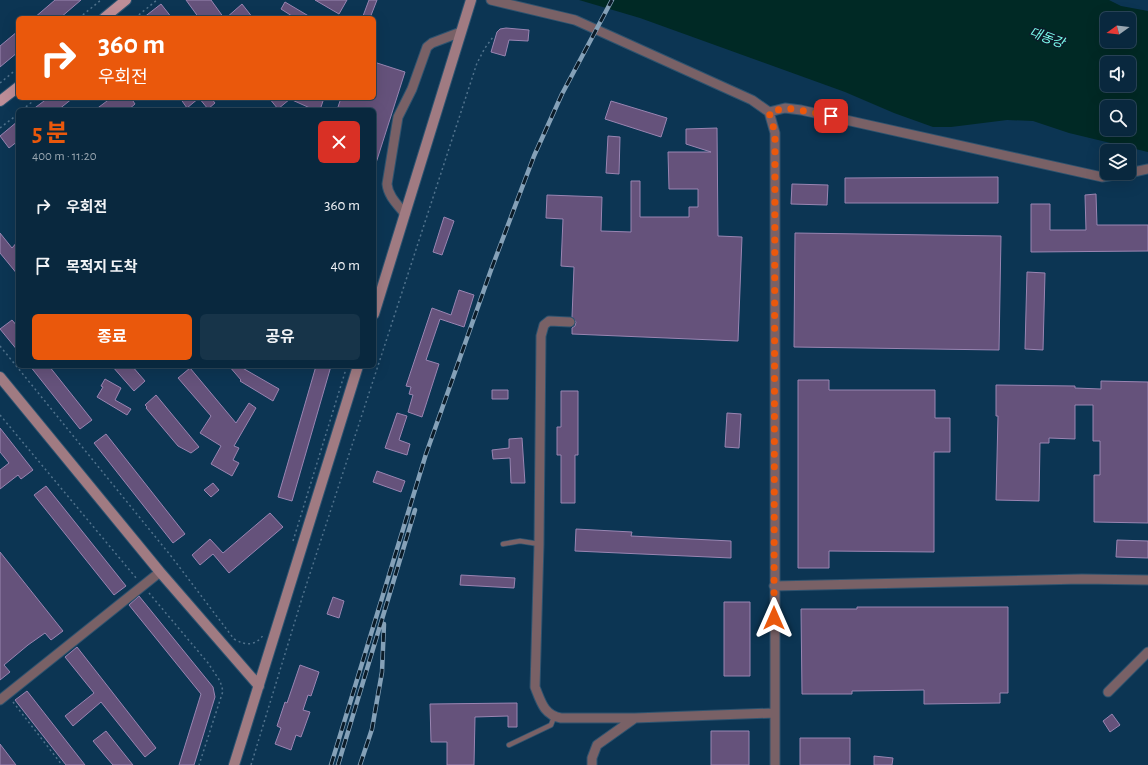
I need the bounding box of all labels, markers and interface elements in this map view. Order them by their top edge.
north arrow [1100,12,1136,48]
map controls [1100,12,1136,180]
water label: 대동강 [1027,25,1068,51]
text: 360 m [98,31,165,59]
icon: right [32,32,84,84]
button: sound [1100,56,1136,92]
text: 우회전 [98,69,148,87]
pin [814,99,848,133]
button: search [1100,100,1136,136]
icon: arrive [820,105,842,127]
button: close [318,121,360,163]
text: 5 분 [32,122,68,146]
button: layers [1100,144,1136,180]
text: 400 m · 11:20 [32,150,97,163]
icon: right [32,195,54,217]
text: 360 m [324,198,360,213]
text: 우회전 [66,200,107,215]
icon: arrive [32,255,54,277]
text: 40 m [330,258,360,273]
text: 목적지 도착 [66,260,137,275]
button: 종료 [32,314,192,360]
button: 공유 [200,314,360,360]
position arrow [753,597,795,639]

